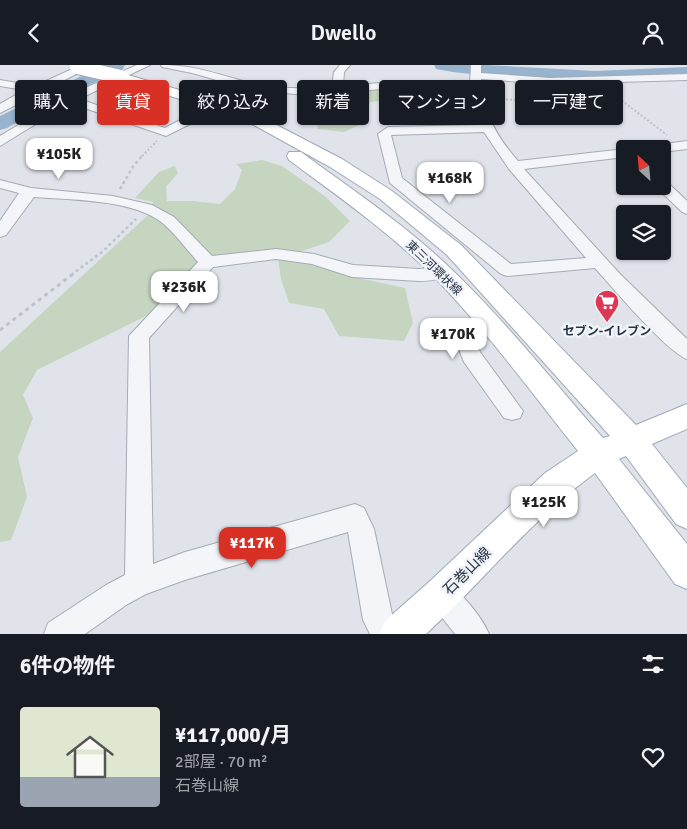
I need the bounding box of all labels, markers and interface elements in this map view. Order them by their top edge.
icon: back [20,19,48,47]
text: Dwello [311,19,376,46]
icon: person [639,19,667,47]
chip: 購入 [15,80,87,125]
chip: 賃貸 [97,80,169,125]
chip: 絞り込み [179,80,287,125]
chip: 新着 [297,80,369,125]
chip: マンション [379,80,505,125]
chip: 一戸建て [515,80,623,125]
pin: ¥105K [24,137,94,180]
north arrow [616,140,671,195]
map controls [616,140,671,260]
text: ¥105K [37,144,81,164]
pin: ¥168K [415,161,485,204]
text: ¥168K [428,168,472,188]
button: layers [616,205,671,260]
street label: 東三河環状線 [403,238,465,299]
pin: ¥236K [149,271,219,313]
text: ¥236K [162,277,206,297]
supermarket icon: セブン-イレブン [594,289,620,323]
pin: ¥170K [418,317,488,360]
text: ¥170K [431,324,475,344]
place label: セブン-イレブン [563,324,651,339]
pin: ¥125K [509,485,579,528]
text: ¥125K [522,492,566,512]
pin: ¥117K [217,527,287,569]
text: ¥117K [230,533,274,553]
street label: 石巻山線 [439,543,495,599]
icon: filters [639,650,667,678]
text: 6件の物件 [20,653,115,679]
text: ¥117,000/月 [175,722,291,748]
icon: home [60,727,120,787]
icon: heart [639,743,667,771]
text: 2部屋 · 70 m² [175,752,268,772]
text: 石巻山線 [175,776,239,796]

